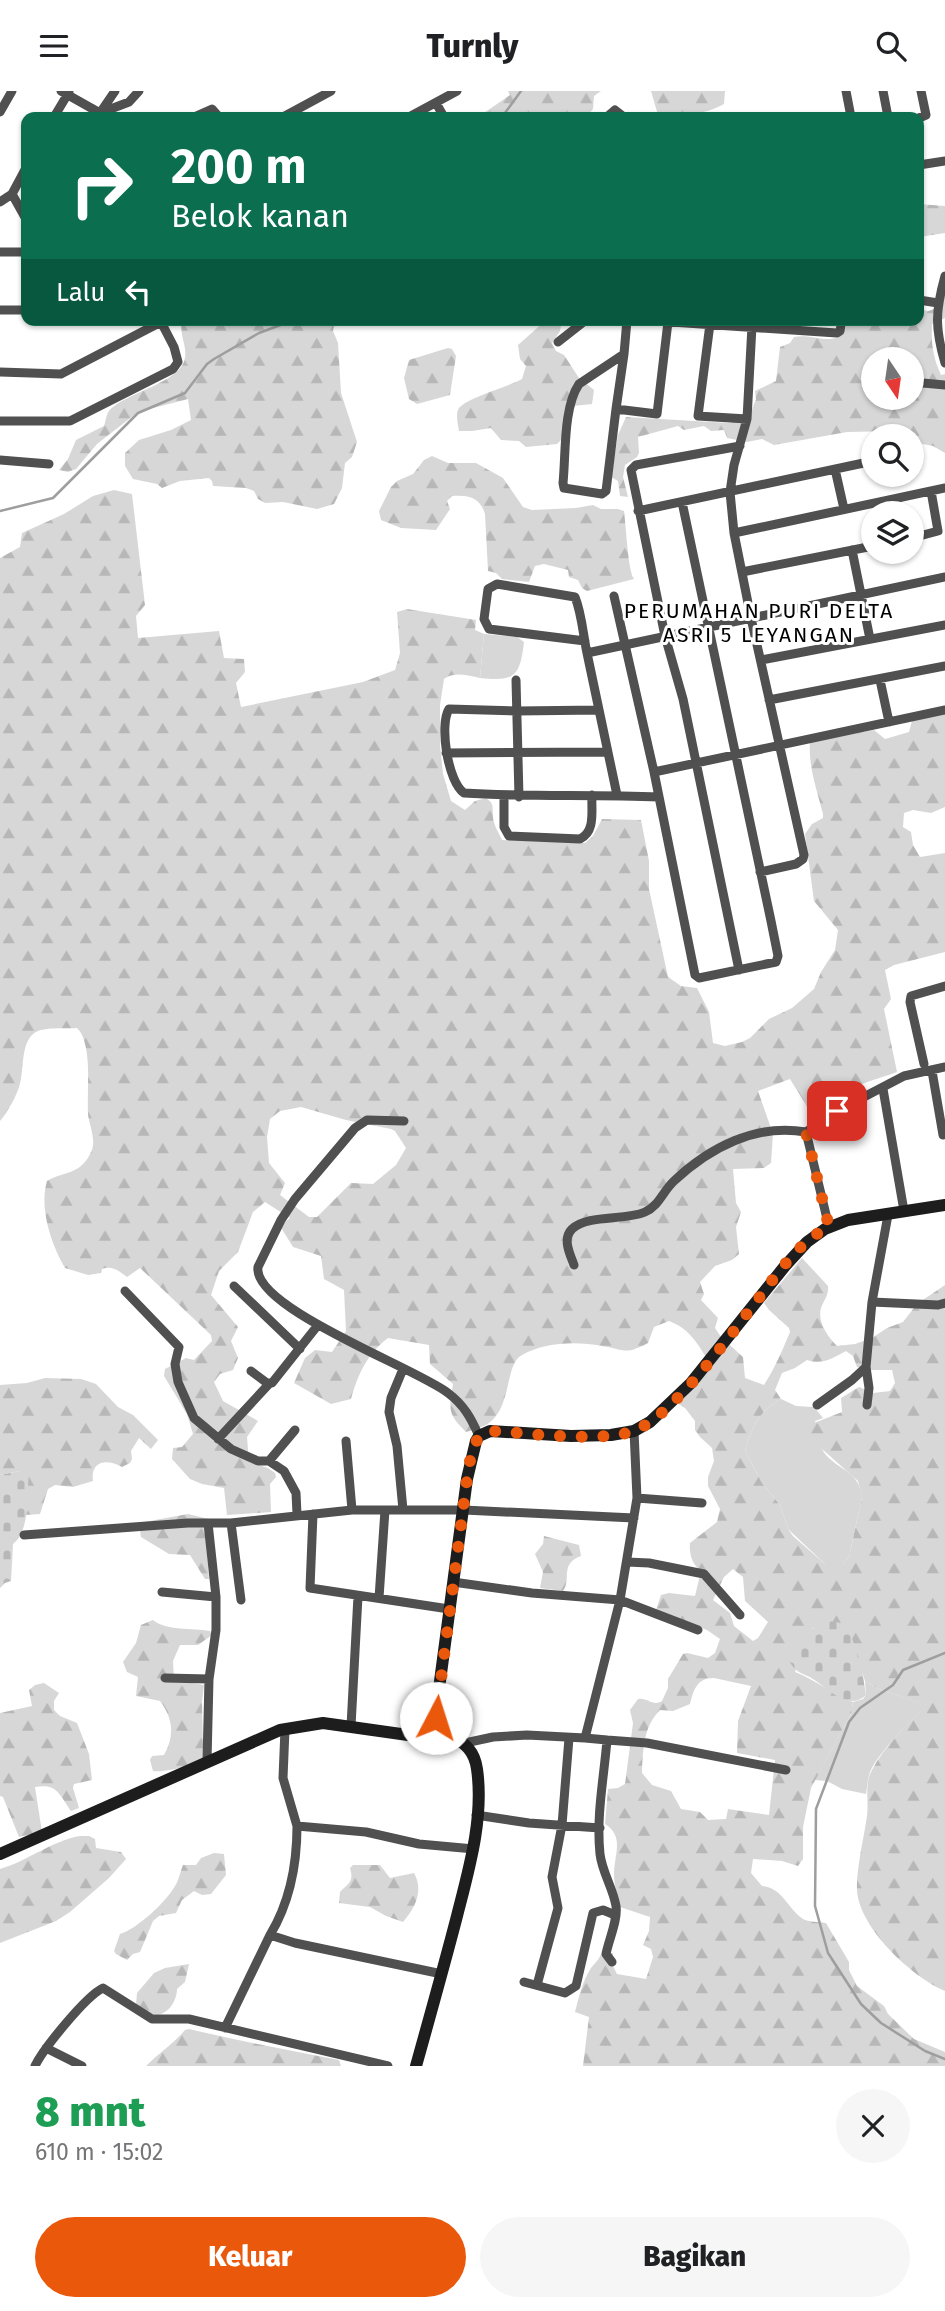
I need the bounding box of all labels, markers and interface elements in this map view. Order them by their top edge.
icon: menu [35,27,73,65]
text: Turnly [427,27,518,65]
icon: search [872,27,910,65]
text: 200 m [171,137,307,196]
icon: right [56,140,147,231]
text: Belok kanan [171,197,349,235]
icon: left [119,273,157,311]
text: Lalu [56,277,105,308]
north arrow [861,347,924,409]
map controls [861,347,924,564]
button: search [861,424,924,487]
button: layers [861,501,924,564]
district label: PERUMAHAN PURI DELTA ASRI 5 LEYANGAN [624,598,894,648]
pin [807,1081,867,1141]
icon: arrive [818,1092,856,1130]
position arrow [399,1681,473,1755]
text: 8 mnt [35,2087,145,2137]
button: close [836,2089,910,2163]
text: 610 m · 15:02 [35,2138,163,2166]
button: Keluar [35,2217,466,2297]
button: Bagikan [480,2217,910,2297]

